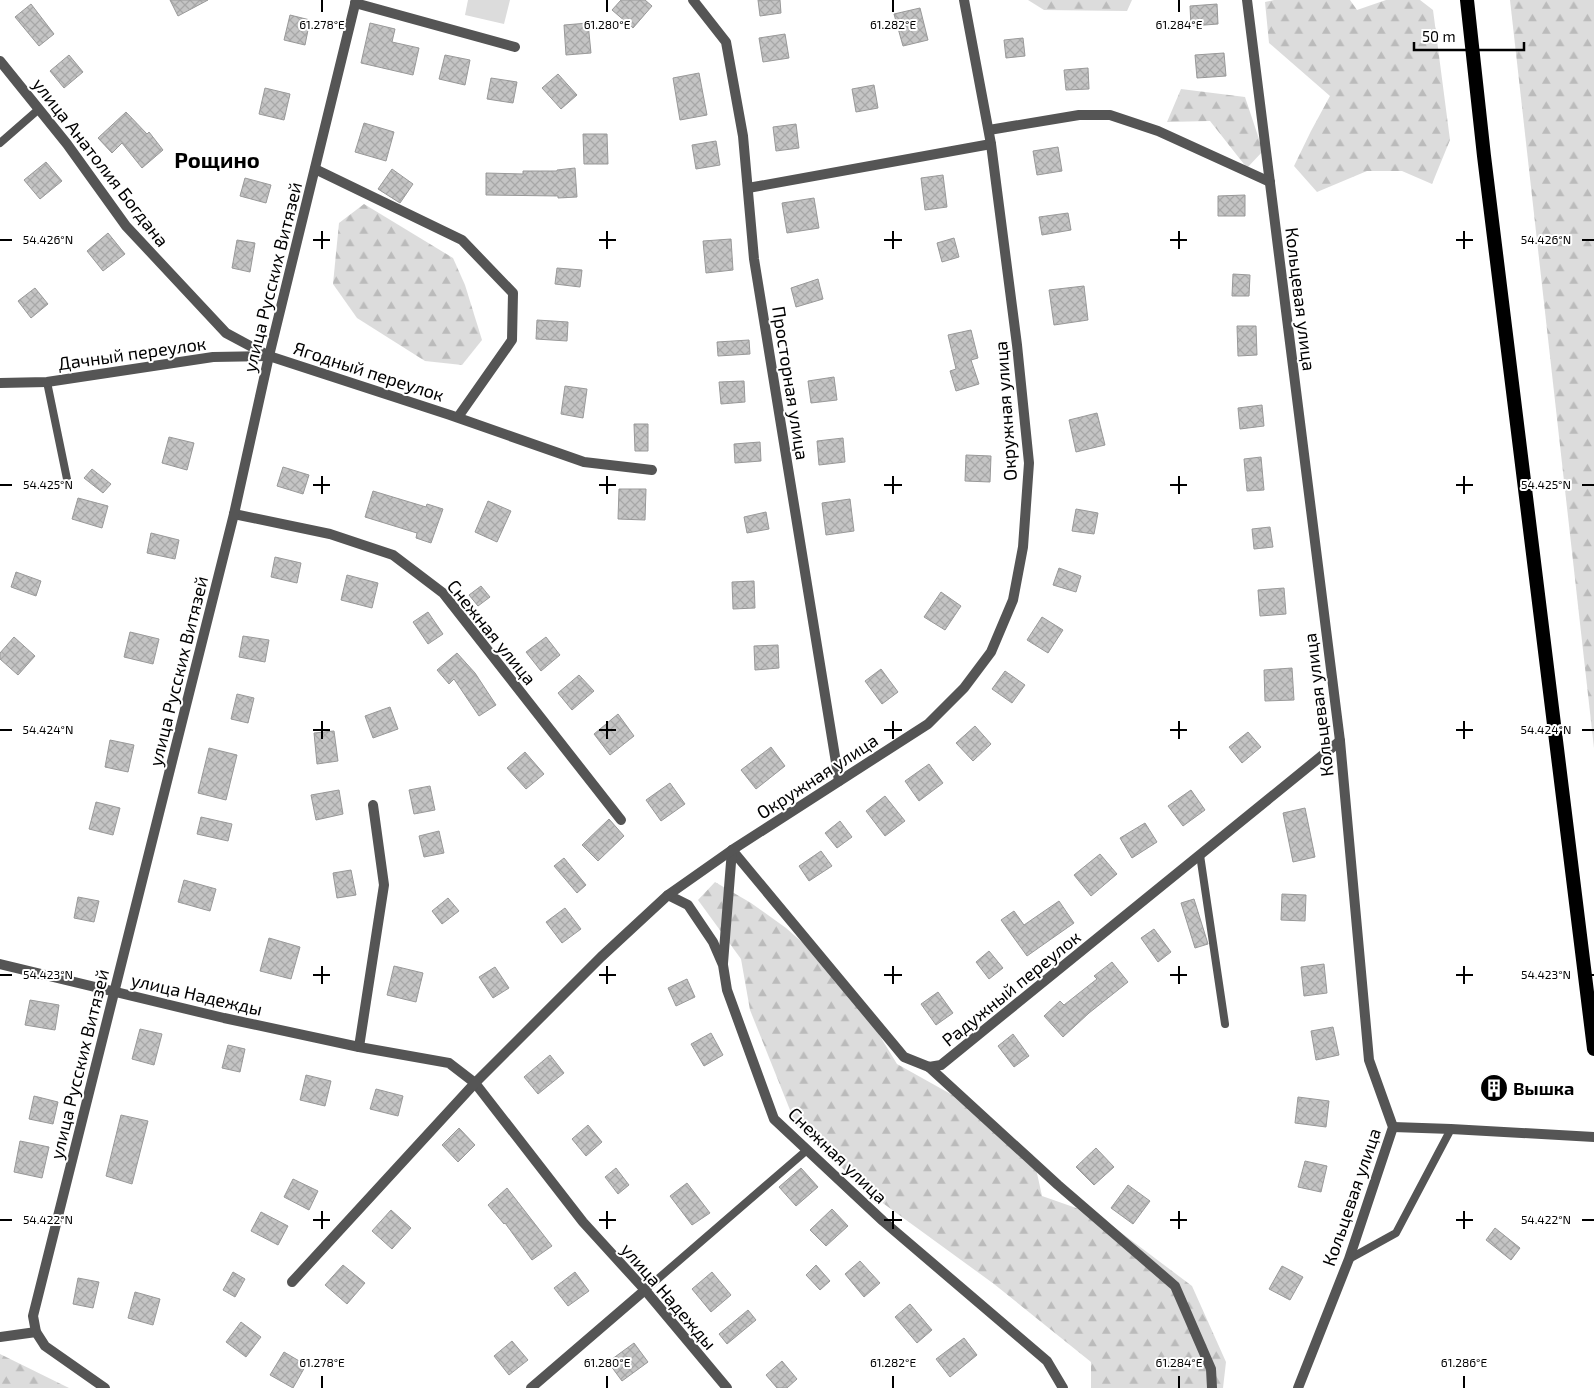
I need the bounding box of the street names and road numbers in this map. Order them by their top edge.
street label: улица Анатолия Богдана [28,73,174,251]
street label: улица Русских Витязей [238,180,306,374]
street label: Кольцевая улица [1281,226,1321,372]
street label: Просторная улица [768,304,814,462]
street label: Дачный переулок [57,332,208,374]
street label: Ягодный переулок [291,336,447,406]
street label: Окружная улица [989,340,1021,482]
street label: улица Русских Витязей [144,574,212,768]
street label: Снежная улица [443,575,541,689]
street label: Кольцевая улица [1298,632,1338,778]
street label: Окружная улица [752,729,882,823]
street label: Радужный переулок [937,925,1085,1051]
street label: улица Русских Витязей [45,967,113,1161]
street label: улица Надежды [129,968,265,1020]
street label: Снежная улица [784,1102,892,1208]
street label: Кольцевая улица [1317,1125,1385,1269]
street label: улица Надежды [617,1238,721,1354]

